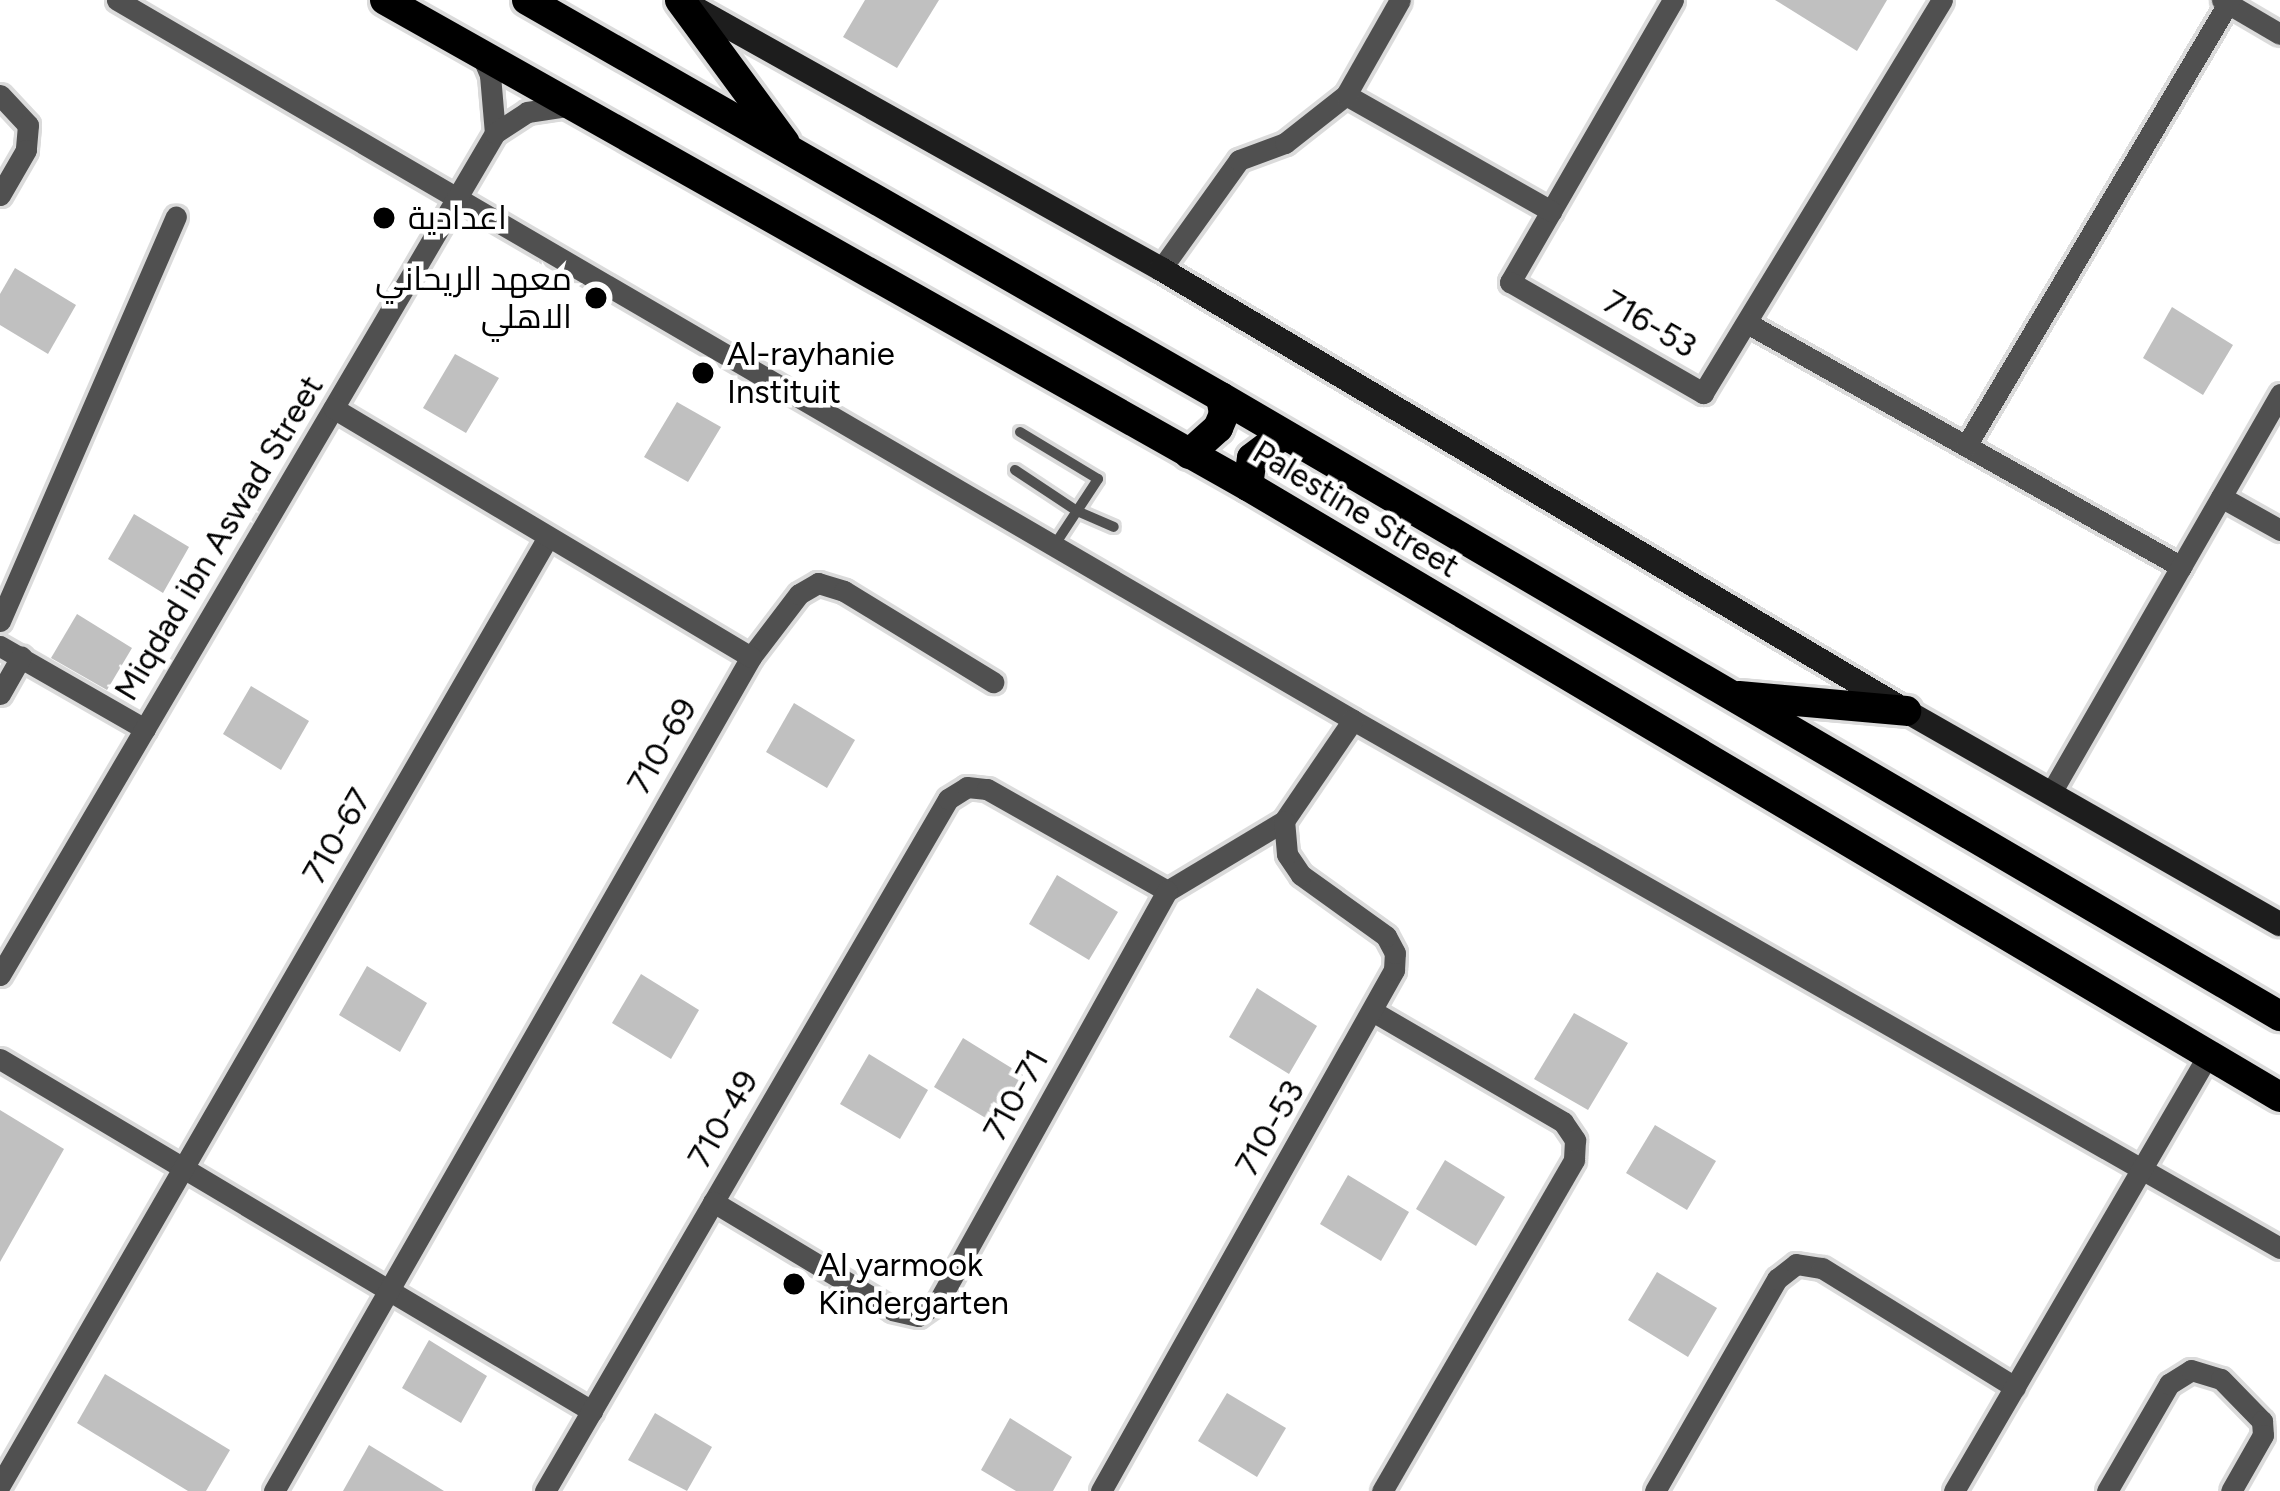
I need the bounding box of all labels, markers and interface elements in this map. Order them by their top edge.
place label: اعدادية [408,198,507,238]
marker: اعدادية [371,205,397,231]
place label: معهد الريحاني الاهلي [375,259,572,337]
street label: 716-53 [1596,282,1704,366]
marker: معهد الريحاني الاهلي [583,285,609,311]
place label: Al-rayhanie Instituit [727,334,895,412]
marker: Al-rayhanie Instituit [690,360,716,386]
street label: Miqdad ibn Aswad Street [106,368,332,708]
street label: Palestine Street [1246,432,1466,586]
street label: 710-69 [619,691,705,801]
street label: 710-67 [294,782,380,890]
street label: 710-71 [975,1043,1057,1147]
street label: 710-49 [679,1063,767,1175]
street label: 710-53 [1227,1073,1313,1183]
place label: Al yarmook Kindergarten [818,1245,1009,1323]
marker: Al yarmook Kindergarten [781,1271,807,1297]

